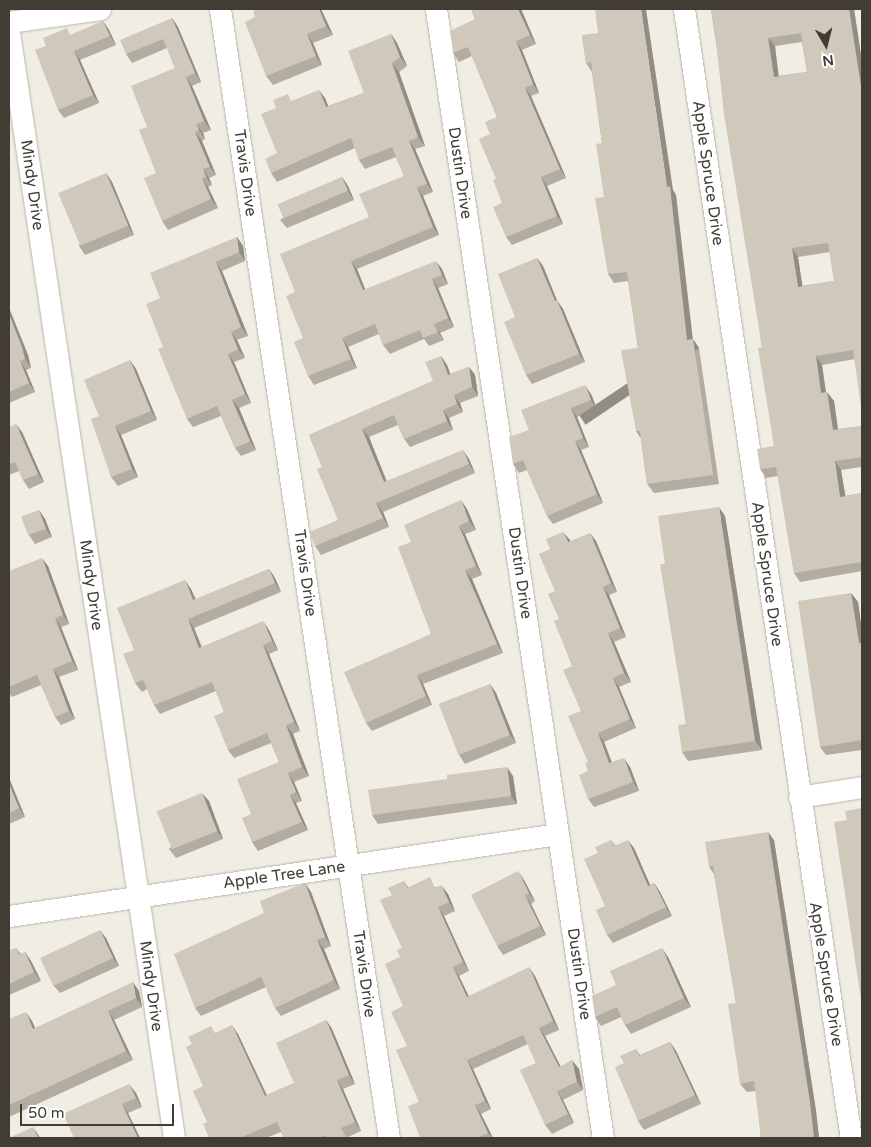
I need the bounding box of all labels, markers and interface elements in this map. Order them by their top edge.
north arrow [801,20,851,70]
text: N [821,51,835,70]
street label: Apple Spruce Drive [688,99,728,247]
street label: Dustin Drive [444,126,476,220]
street label: Travis Drive [229,128,261,218]
street label: Mindy Drive [16,138,48,232]
street label: Apple Spruce Drive [747,500,787,648]
street label: Dustin Drive [504,526,536,620]
street label: Travis Drive [289,528,321,618]
street label: Mindy Drive [75,538,107,632]
street label: Apple Tree Lane [222,857,346,893]
street label: Apple Spruce Drive [805,900,847,1048]
street label: Dustin Drive [563,927,595,1021]
street label: Travis Drive [348,929,380,1019]
street label: Mindy Drive [135,939,167,1033]
scale bar [22,1094,176,1126]
text: 50 m [28,1104,65,1122]

